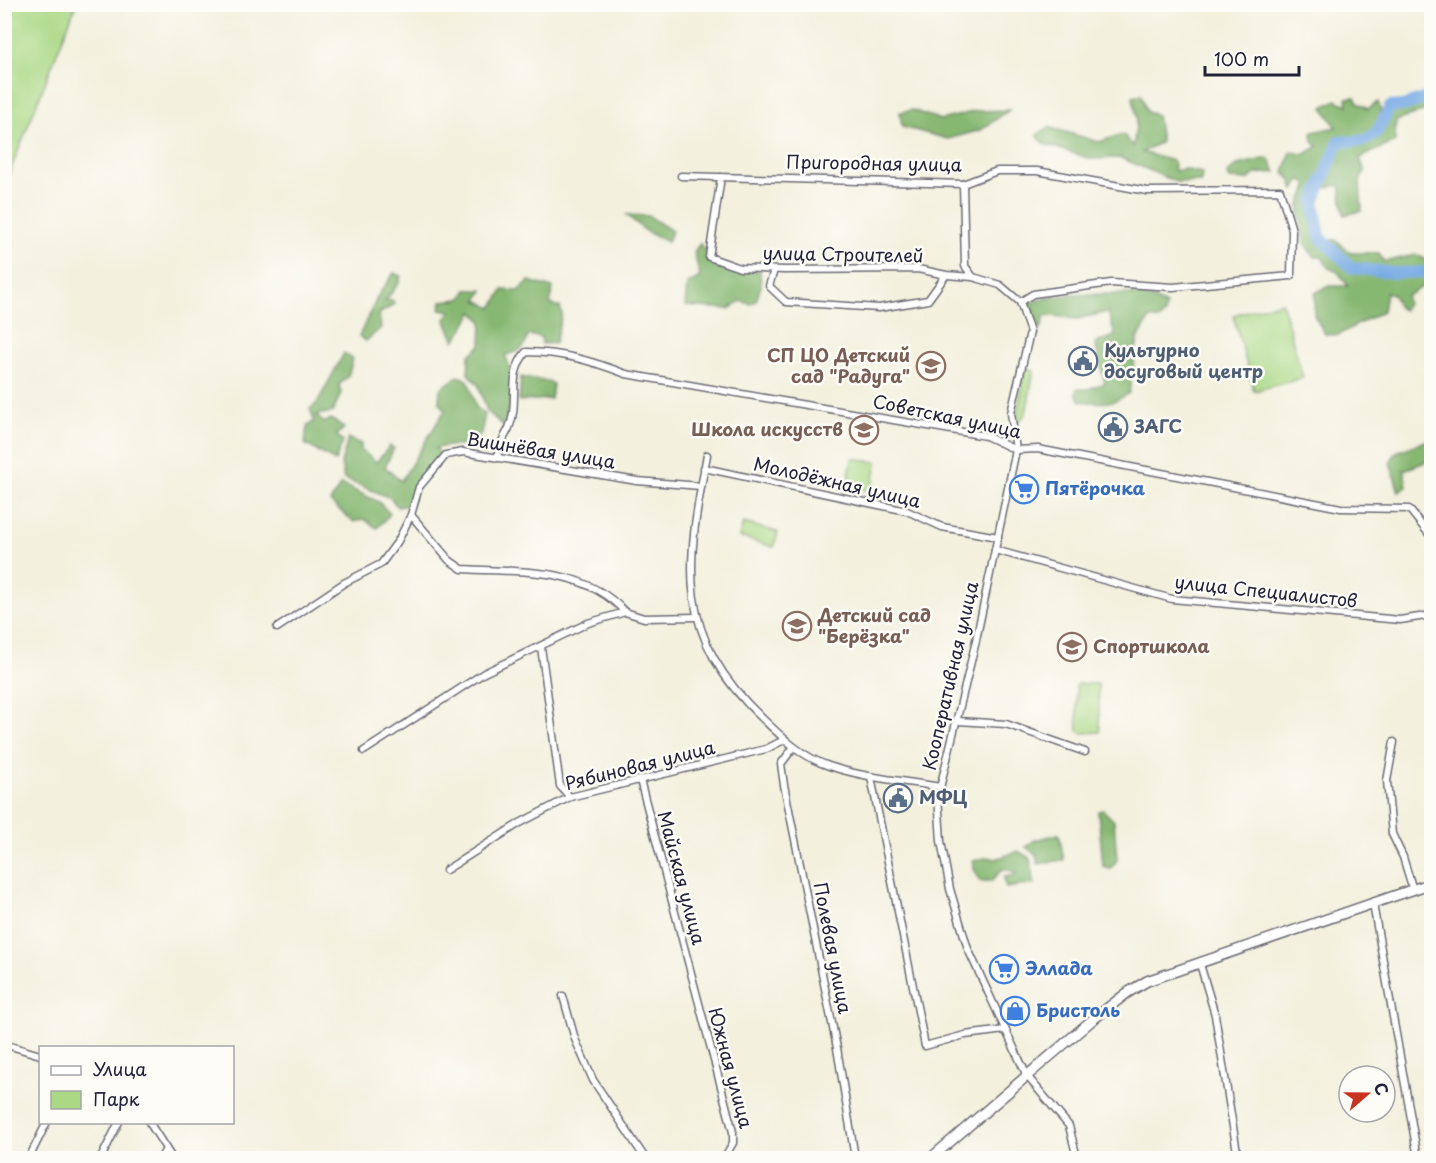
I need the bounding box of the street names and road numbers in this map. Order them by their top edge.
street label: Пригородная улица [786,147,963,178]
street label: улица Строителей [762,239,924,268]
street label: Советская улица [871,387,1025,445]
street label: Вишнёвая улица [465,424,618,475]
street label: Молодёжная улица [751,449,924,514]
street label: улица Специалистов [1173,567,1359,614]
street label: Кооперативная улица [915,578,985,773]
street label: Рябиновая улица [562,733,718,796]
street label: Майская улица [652,808,713,948]
street label: Полевая улица [808,880,860,1016]
street label: Южная улица [702,1004,761,1132]

